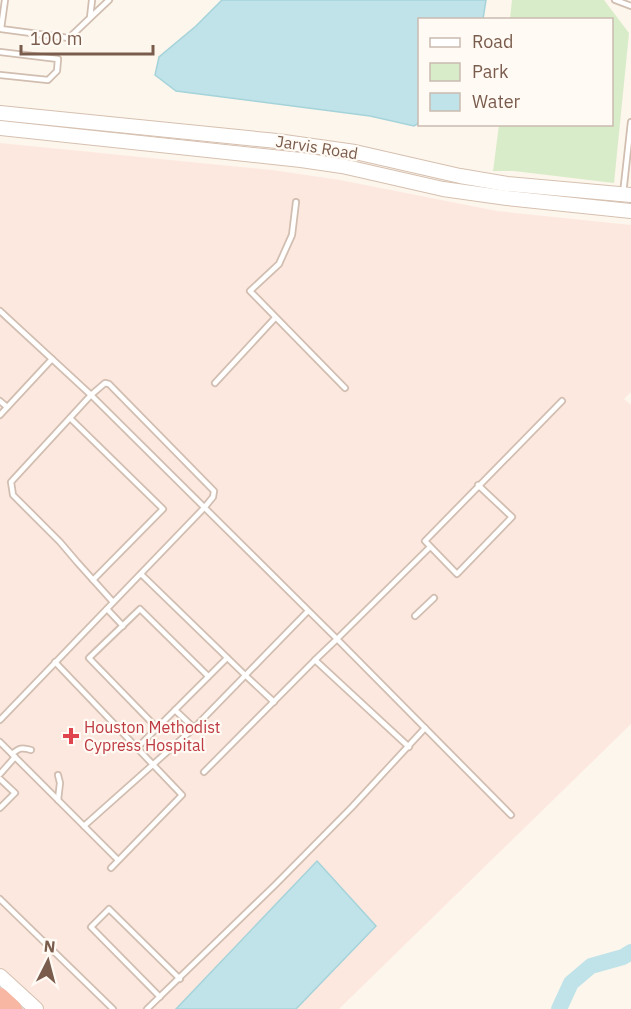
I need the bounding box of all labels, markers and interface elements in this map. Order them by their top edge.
scale bar [21,18,153,56]
legend [418,18,613,126]
text: 100 m [30,27,82,50]
text: Road [472,30,513,53]
text: Park [472,60,509,83]
text: Water [472,90,521,113]
street label: Jarvis Road [274,131,360,163]
place label: Houston Methodist Cypress Hospital [84,717,220,755]
marker: Houston Methodist Cypress Hospital [62,727,80,745]
north arrow [18,931,78,991]
text: N [43,936,56,957]

